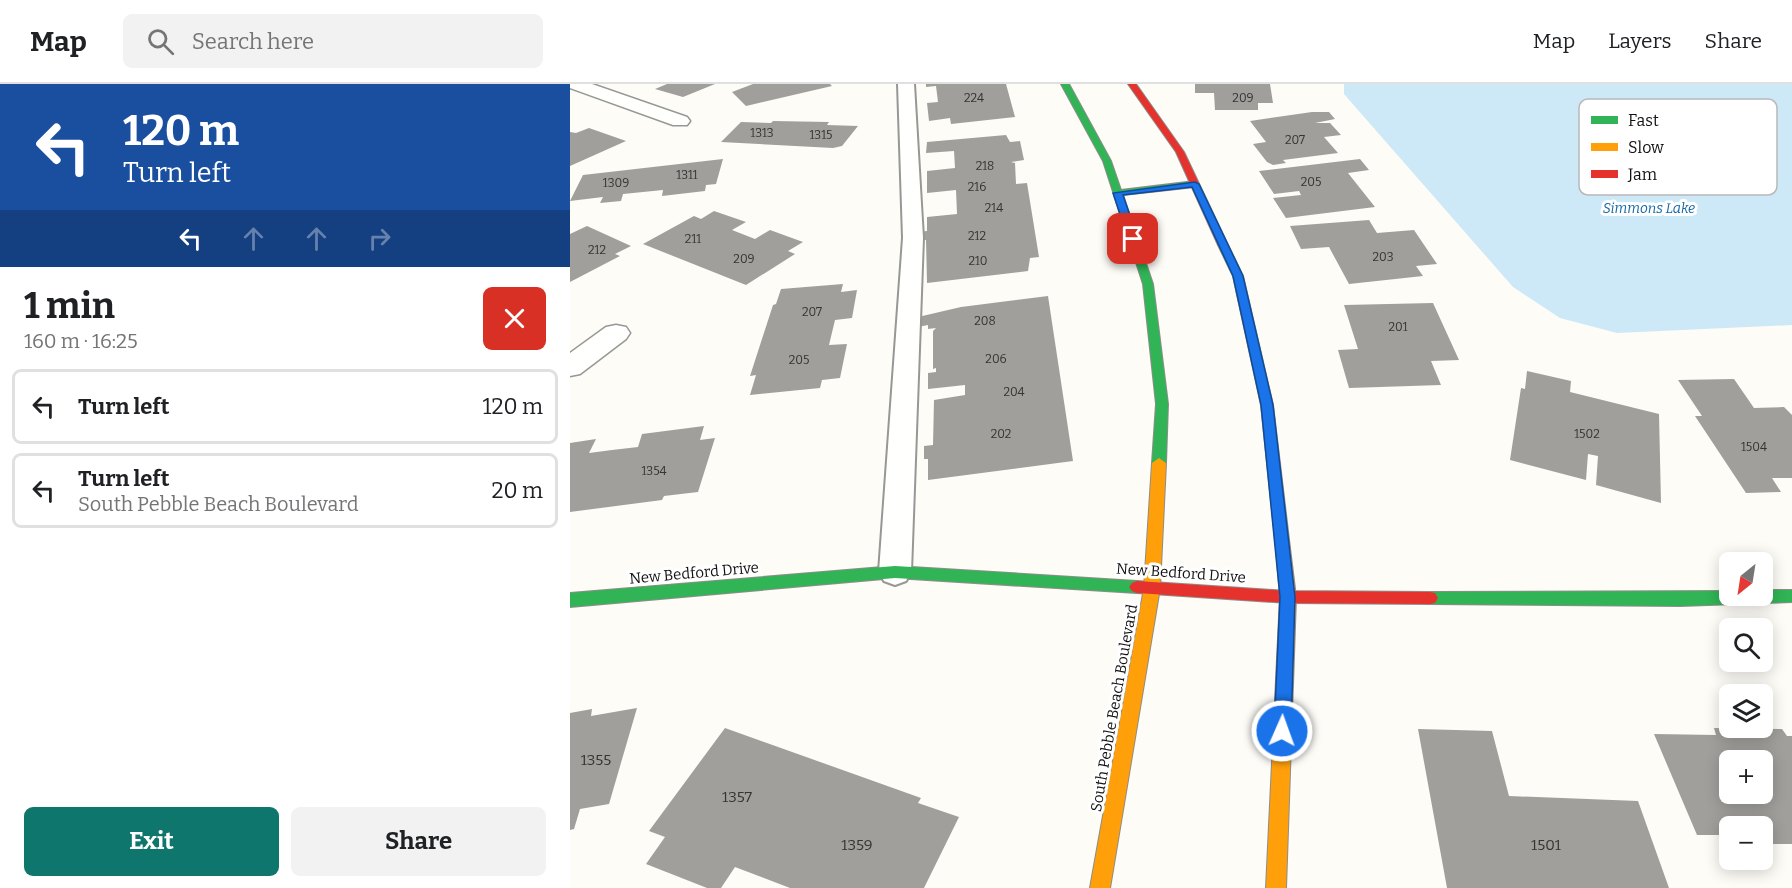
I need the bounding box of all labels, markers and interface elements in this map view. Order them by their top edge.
search box [123,14,543,68]
text: Map [30,25,87,58]
icon: search [144,25,177,58]
text: Search here [192,28,314,55]
text: Map [1533,28,1575,54]
text: Layers [1608,28,1672,54]
text: Share [1705,28,1762,54]
house number: 224 [964,91,984,105]
house number: 209 [1232,91,1254,105]
legend [1579,99,1777,195]
text: 120 m [123,106,239,156]
icon: left [24,108,102,186]
text: Fast [1628,111,1659,130]
house number: 1313 [750,126,774,140]
house number: 1315 [810,128,833,142]
house number: 207 [1285,133,1305,147]
text: Slow [1628,138,1664,157]
text: Turn left [123,157,231,189]
house number: 218 [976,159,994,173]
text: Jam [1627,165,1657,184]
house number: 1311 [676,168,698,182]
house number: 205 [1301,175,1321,189]
house number: 1309 [603,176,629,190]
house number: 216 [968,180,986,194]
water label: Simmons Lake [1603,200,1695,217]
house number: 214 [985,201,1003,215]
pin [1107,213,1158,264]
icon: left [174,222,207,255]
icon: ahead [237,222,270,255]
icon: ahead [300,222,333,255]
icon: right [363,222,396,255]
icon: arrive [1116,222,1149,255]
house number: 212 [968,229,986,243]
house number: 211 [685,232,701,246]
house number: 212 [588,243,606,257]
house number: 203 [1372,250,1394,264]
house number: 209 [733,252,755,266]
house number: 210 [968,254,988,268]
text: 1 min [24,284,115,328]
button: close [483,287,546,350]
house number: 207 [802,305,822,319]
house number: 208 [974,314,996,328]
house number: 201 [1388,320,1408,334]
text: 160 m · 16:25 [24,329,138,353]
house number: 206 [985,352,1007,366]
house number: 205 [789,353,809,367]
house number: 204 [1003,385,1025,399]
icon: left [27,390,60,423]
text: Turn left [78,393,170,420]
text: 120 m [483,393,543,420]
house number: 202 [991,427,1011,441]
house number: 1502 [1574,427,1600,441]
house number: 1504 [1741,440,1767,454]
house number: 1354 [641,464,667,478]
text: Turn left [78,465,170,492]
icon: left [27,474,60,507]
text: 20 m [492,477,543,504]
text: South Pebble Beach Boulevard [78,492,359,516]
north arrow [1719,552,1773,606]
map controls [1719,552,1773,870]
street label: New Bedford Drive [628,558,760,588]
street label: New Bedford Drive [1116,559,1246,587]
street label: South Pebble Beach Boulevard [1087,603,1141,813]
button: search [1719,618,1773,672]
button: layers [1719,684,1773,738]
position arrow [1250,699,1314,763]
button: + [1719,750,1773,804]
house number: 1355 [581,751,611,769]
house number: 1357 [722,788,752,806]
button: Exit [24,807,279,876]
button: Share [291,807,546,876]
button: − [1719,816,1773,870]
house number: 1359 [841,836,873,854]
house number: 1501 [1531,836,1561,854]

